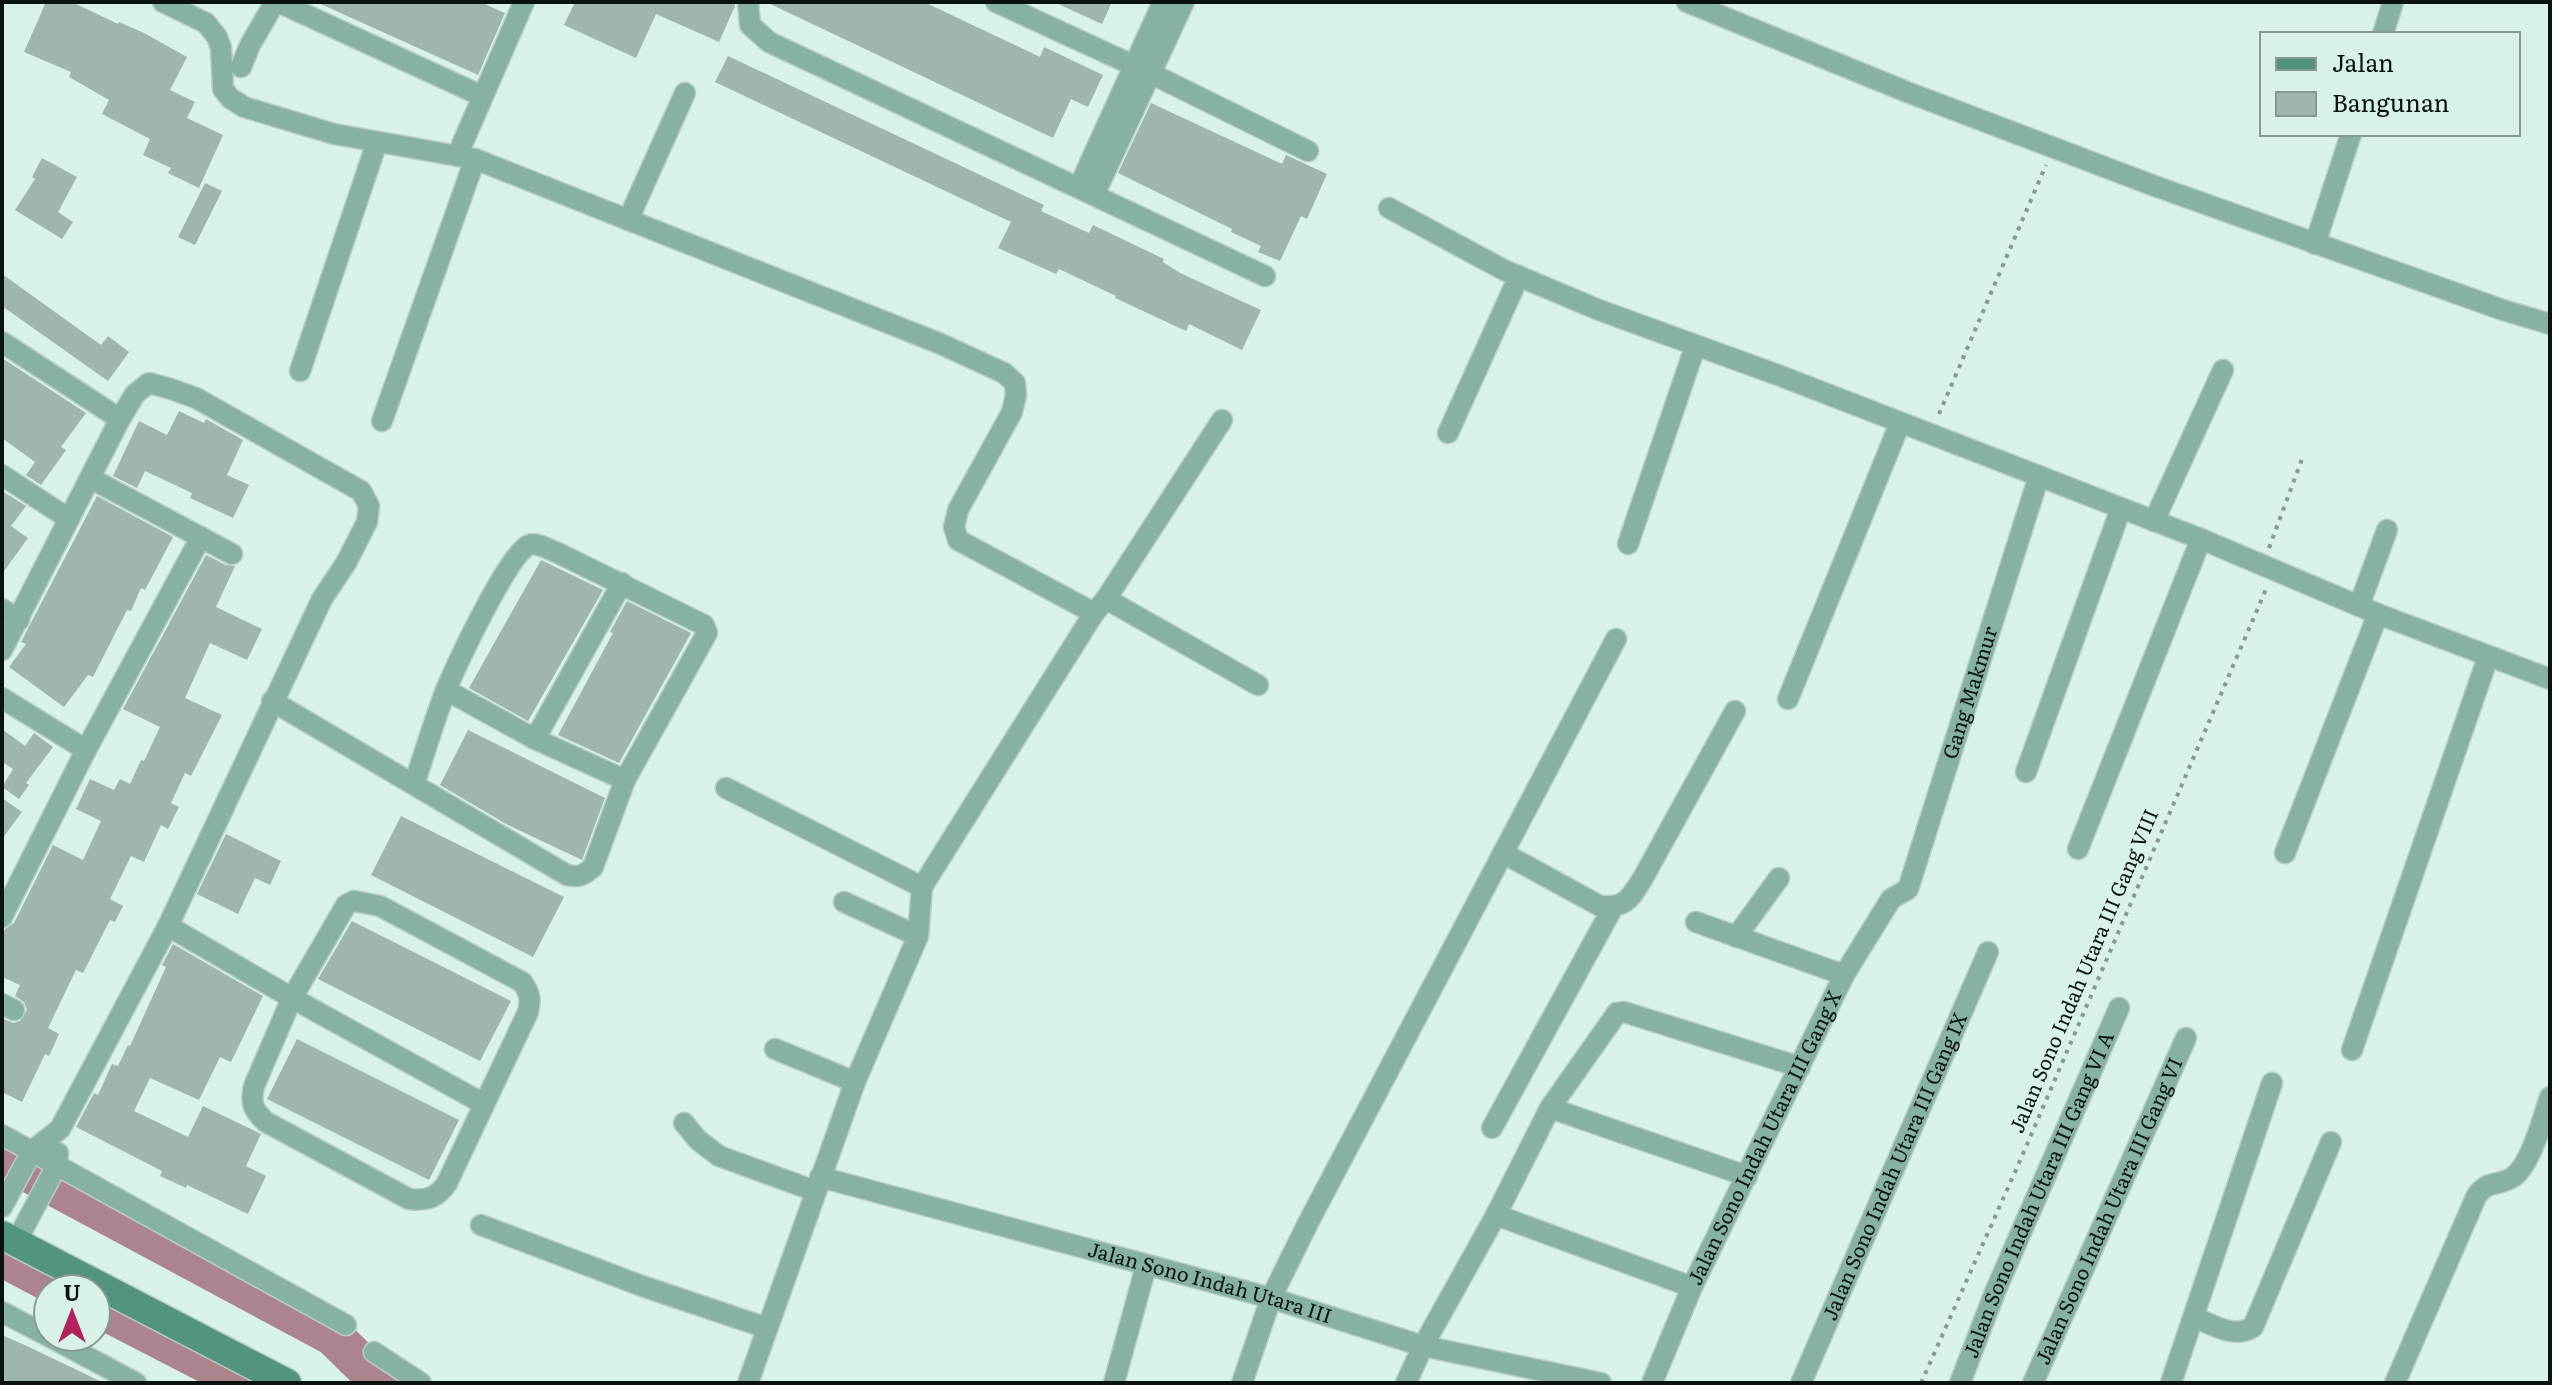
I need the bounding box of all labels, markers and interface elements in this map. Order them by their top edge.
legend [2260,32,2520,136]
text: Jalan [2332,44,2394,79]
text: Bangunan [2332,84,2450,119]
street label: Gang Makmur [1933,622,2004,762]
street label: Jalan Sono Indah Utara III Gang VIII [2000,804,2164,1137]
street label: Jalan Sono Indah Utara III Gang X [1678,984,1847,1289]
street label: Jalan Sono Indah Utara III Gang IX [1813,1007,1973,1324]
street label: Jalan Sono Indah Utara III Gang VI A [1959,1028,2119,1362]
street label: Jalan Sono Indah Utara III Gang VI [2031,1053,2189,1367]
street label: Jalan Sono Indah Utara III [1085,1233,1336,1329]
north arrow [32,1273,112,1353]
text: U [63,1275,81,1308]

